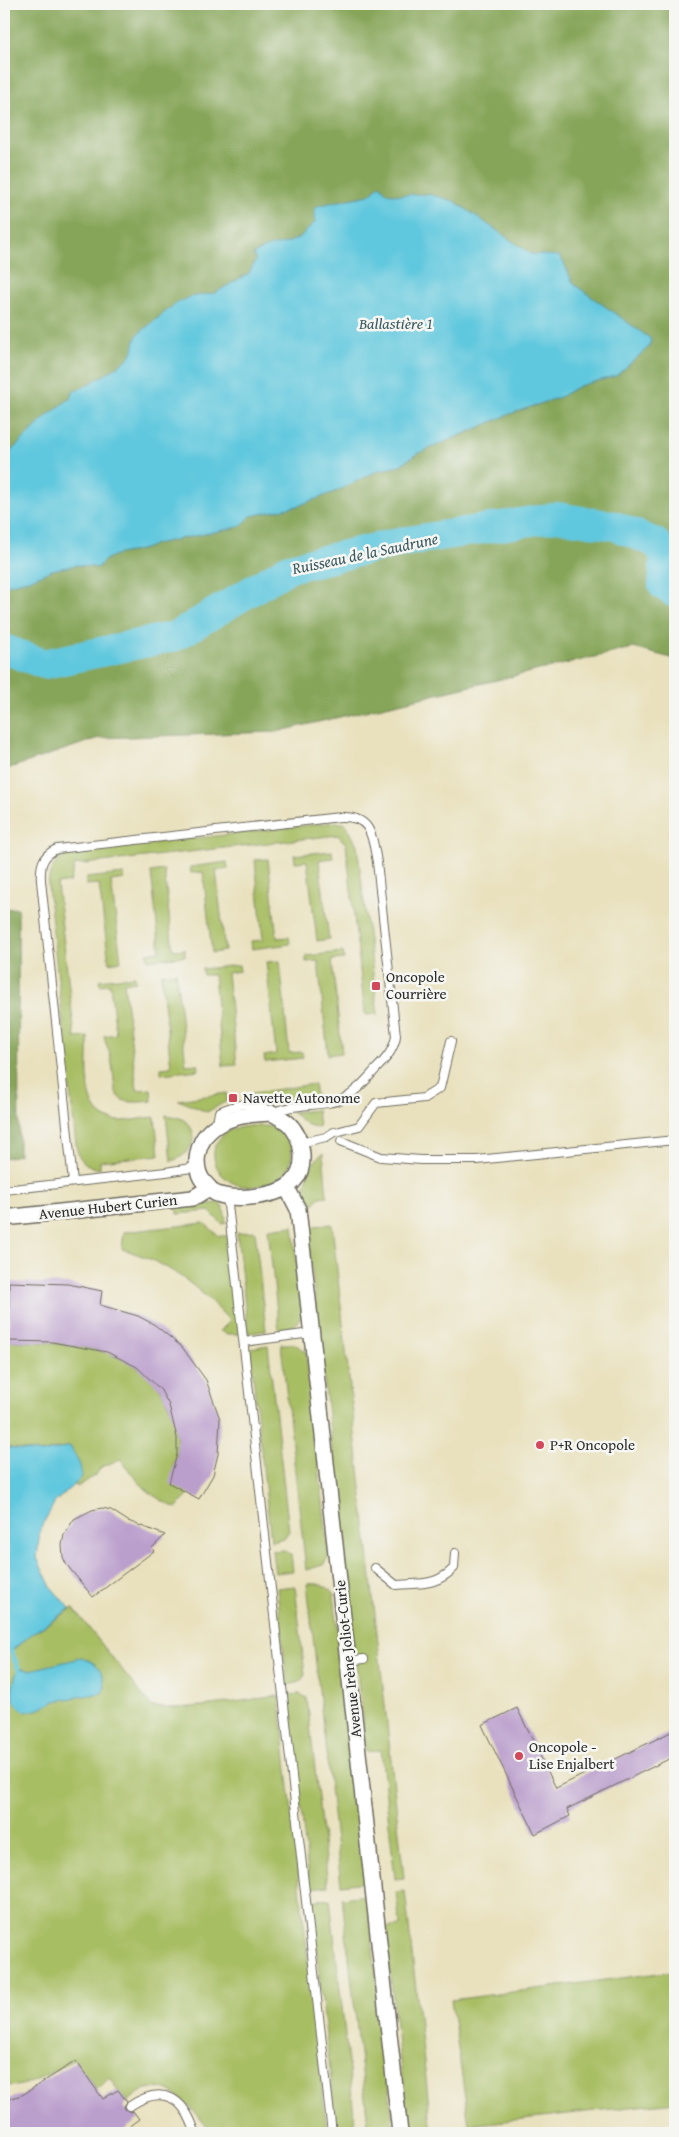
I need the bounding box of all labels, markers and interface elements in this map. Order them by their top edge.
water label: Ballastière 1 [358,311,433,335]
water label: Ruisseau de la Saudrune [289,526,441,580]
place label: Oncopole Courrière [386,966,447,1004]
marker: Oncopole Courrière [370,980,382,992]
place label: Navette Autonome [243,1087,360,1108]
marker: Navette Autonome [227,1092,239,1104]
street label: Avenue Hubert Curien [38,1189,179,1224]
place label: P+R Oncopole [550,1434,635,1455]
marker: P+R Oncopole [534,1439,546,1451]
street label: Avenue Irène Joliot-Curie [329,1579,366,1739]
place label: Oncopole - Lise Enjalbert [529,1736,615,1774]
marker: Oncopole - Lise Enjalbert [513,1750,525,1762]

